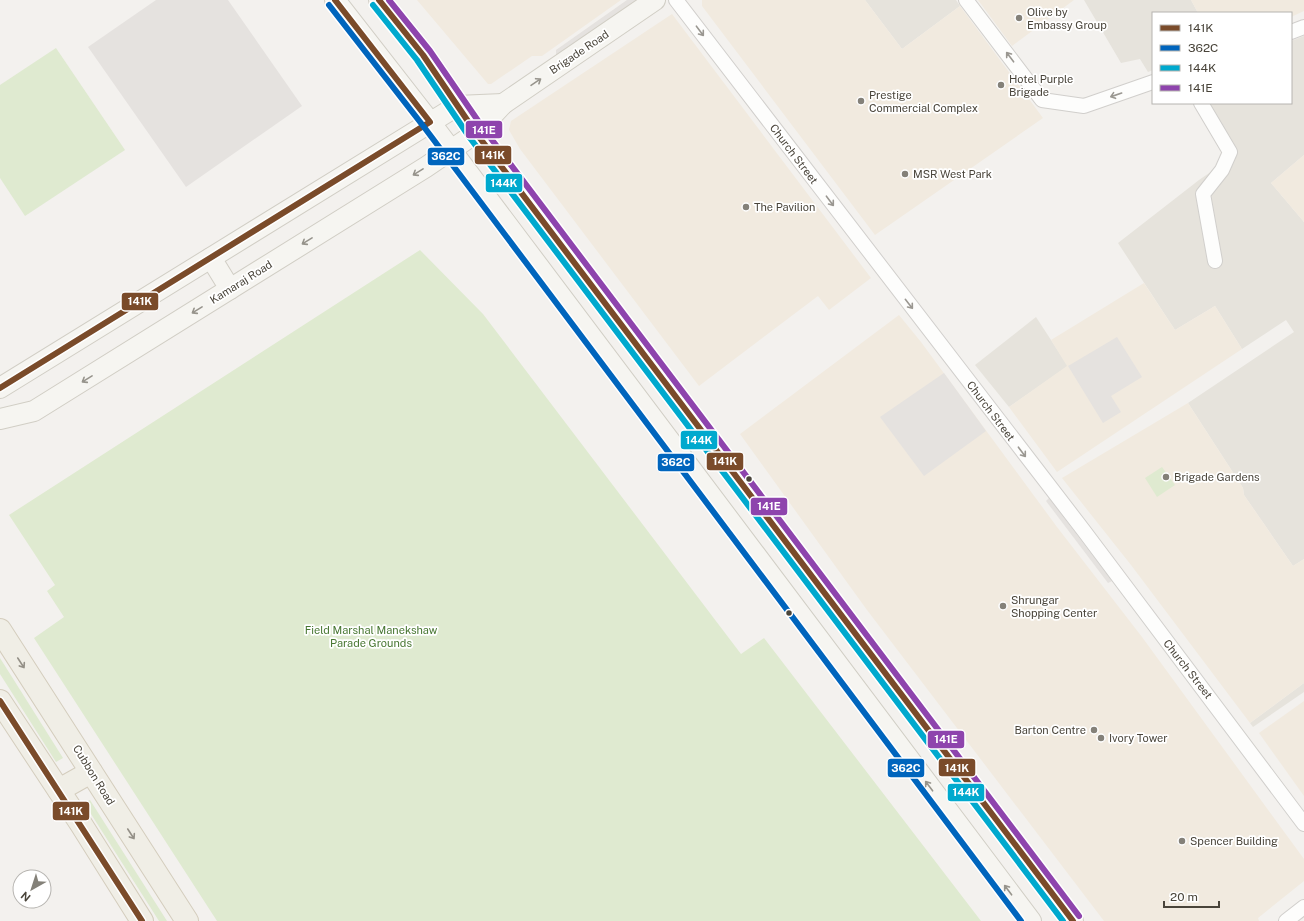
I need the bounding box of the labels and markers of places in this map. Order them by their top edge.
place label: Olive by Embassy Group [1027,6,1107,31]
marker: Olive by Embassy Group [1014,13,1024,23]
place label: Hotel Purple Brigade [1009,73,1073,98]
marker: Hotel Purple Brigade [996,80,1006,90]
place label: Prestige Commercial Complex [869,89,978,114]
marker: Prestige Commercial Complex [856,96,866,106]
place label: MSR West Park [913,168,992,180]
marker: MSR West Park [900,169,910,179]
place label: The Pavilion [754,201,815,213]
marker: The Pavilion [741,202,751,212]
place label: Brigade Gardens [1174,471,1260,483]
marker: Brigade Gardens [1161,472,1171,482]
unlabelled marker [744,474,754,484]
place label: Shrungar Shopping Center [1011,594,1097,619]
marker: Shrungar Shopping Center [998,601,1008,611]
unlabelled marker [784,608,794,618]
place label: Barton Centre [1014,724,1086,736]
marker: Barton Centre [1089,725,1099,735]
place label: Ivory Tower [1109,732,1168,744]
marker: Ivory Tower [1096,733,1106,743]
place label: Spencer Building [1190,835,1278,847]
marker: Spencer Building [1177,836,1187,846]

